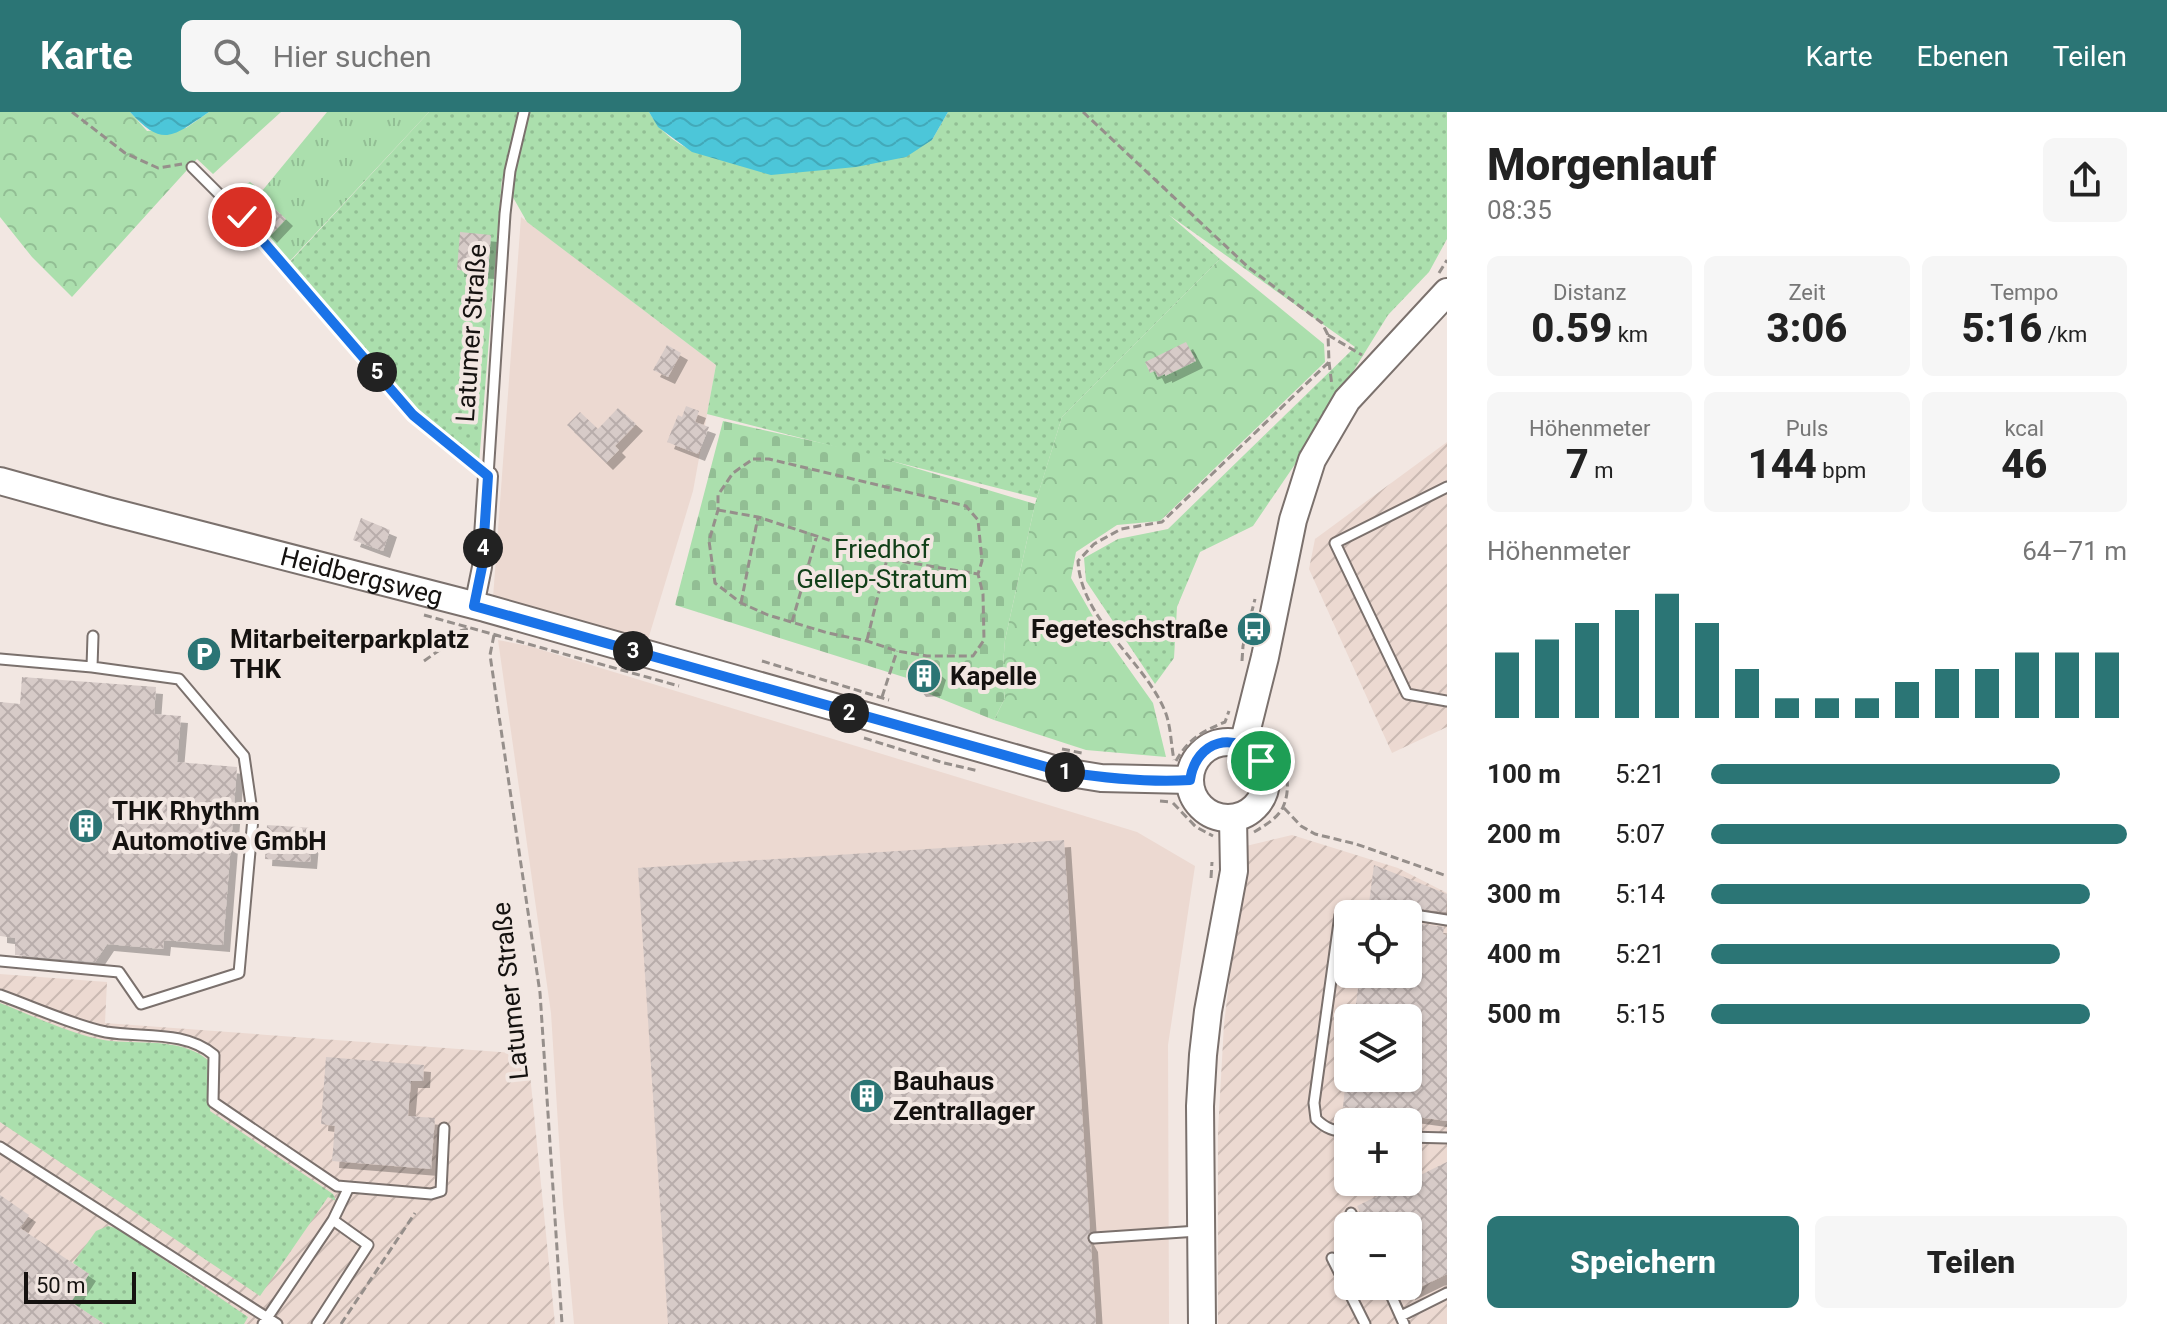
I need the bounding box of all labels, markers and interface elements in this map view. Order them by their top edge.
search box [181,20,741,92]
text: Karte [40,34,133,78]
icon: search [209,34,253,78]
text: Hier suchen [273,39,432,74]
text: Karte [1806,40,1873,73]
text: Ebenen [1917,40,2009,73]
text: Teilen [2053,40,2127,73]
button: share [2043,138,2127,222]
text: Morgenlauf [1487,139,1716,191]
pin [208,183,276,251]
icon: check [220,195,264,239]
text: 08:35 [1487,195,1552,225]
street label: Latumer Straße [450,243,492,423]
text: Distanz [1553,280,1626,305]
text: Zeit [1788,280,1826,305]
text: Tempo [1990,280,2058,305]
text: 0.59 [1531,305,1612,352]
text: 3:06 [1767,305,1847,352]
text: 5:16 [1961,305,2042,352]
text: km [1612,322,1648,347]
text: /km [2042,322,2087,347]
pin: 5 [357,352,397,392]
text: 5 [371,359,383,384]
text: Höhenmeter [1529,416,1650,441]
text: Puls [1786,416,1828,441]
text: kcal [2004,416,2044,441]
text: 7 [1566,441,1589,488]
text: 144 [1748,441,1817,488]
text: 46 [2001,441,2047,488]
text: m [1589,458,1614,483]
text: bpm [1817,458,1866,483]
pin: 4 [463,528,503,568]
park label: Friedhof Gellep-Stratum [796,534,968,594]
text: 4 [477,535,489,560]
text: Höhenmeter [1487,536,1631,566]
text: 64–71 m [2022,536,2127,566]
street label: Heidbergsweg [277,541,446,612]
bus stop icon: Fegeteschstraße [1235,610,1273,648]
place label: Fegeteschstraße [1031,614,1228,644]
place label: Mitarbeiterparkplatz THK [230,624,469,684]
pin: 3 [613,631,653,671]
parking icon: Mitarbeiterparkplatz THK [185,635,223,673]
text: 3 [627,638,639,663]
building icon: Kapelle [905,657,943,695]
place label: Kapelle [950,661,1037,691]
pin: 2 [829,693,869,733]
text: 2 [843,700,855,725]
pin [1227,727,1295,795]
icon: arrive [1239,739,1283,783]
pin: 1 [1045,752,1085,792]
text: 1 [1059,759,1071,784]
text: 100 m [1487,759,1561,789]
text: 5:21 [1615,759,1665,789]
place label: THK Rhythm Automotive GmbH [112,796,327,856]
building icon: THK Rhythm Automotive GmbH [67,807,105,845]
text: 200 m [1487,819,1561,849]
text: 5:07 [1615,819,1665,849]
text: 300 m [1487,879,1561,909]
text: 5:14 [1615,879,1665,909]
map controls [1334,900,1422,1300]
button: locate [1334,900,1422,988]
street label: Latumer Straße [486,901,534,1081]
text: 400 m [1487,939,1561,969]
text: 5:21 [1615,939,1665,969]
text: 500 m [1487,999,1561,1029]
text: 5:15 [1615,999,1665,1029]
button: layers [1334,1004,1422,1092]
place label: Bauhaus Zentrallager [893,1066,1036,1126]
building icon: Bauhaus Zentrallager [848,1077,886,1115]
button: + [1334,1108,1422,1196]
button: − [1334,1212,1422,1300]
button: Speichern [1487,1216,1799,1308]
button: Teilen [1815,1216,2127,1308]
scale bar [24,1268,136,1304]
text: 50 m [36,1273,85,1298]

